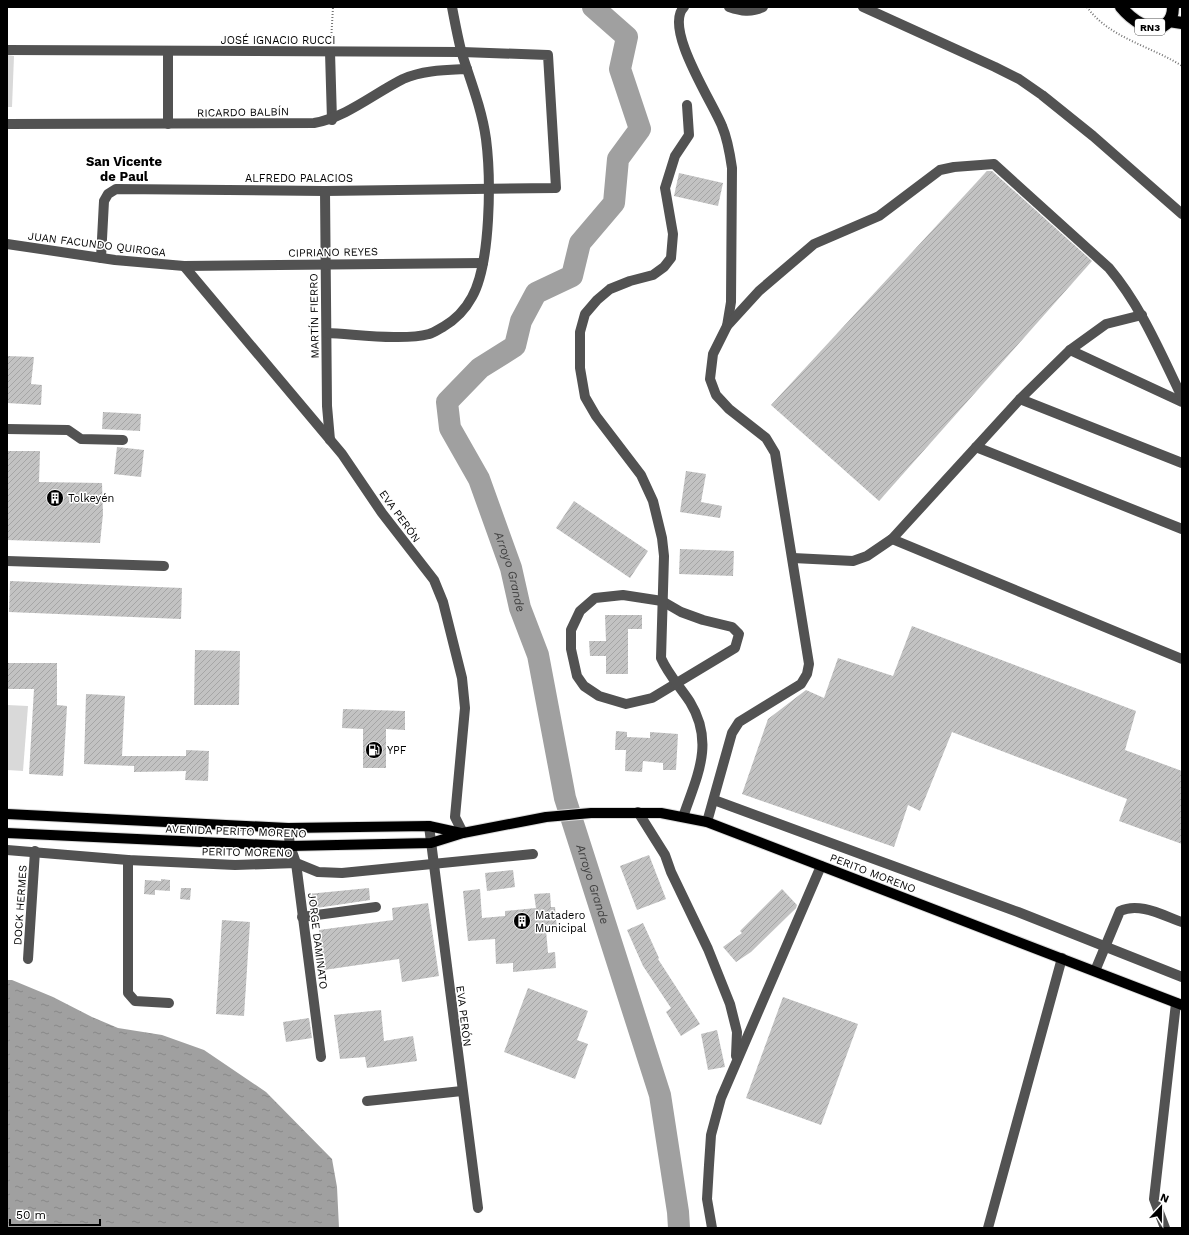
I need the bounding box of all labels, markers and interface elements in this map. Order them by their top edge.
road number: RN3 [1135,19,1165,35]
street label: JOSÉ IGNACIO RUCCI [221,33,335,47]
street label: RICARDO BALBÍN [197,104,289,120]
district label: San Vicente de Paul [86,154,162,184]
street label: ALFREDO PALACIOS [245,172,353,185]
street label: JUAN FACUNDO QUIROGA [27,230,167,259]
street label: CIPRIANO REYES [288,245,378,260]
street label: MARTÍN FIERRO [306,273,322,359]
street label: EVA PERÓN [376,487,424,545]
building icon: Tolkeyén [45,488,65,508]
place label: Tolkeyén [68,492,114,505]
water label: Arroyo Grande [491,529,528,614]
fuel station icon: YPF [364,740,384,760]
place label: YPF [387,744,407,757]
street label: AVENIDA PERITO MORENO [165,823,307,840]
water label: Arroyo Grande [573,842,612,926]
street label: PERITO MORENO [201,845,293,860]
street label: PERITO MORENO [828,851,918,896]
street label: DOCK HERMES [11,864,30,946]
street label: JORGE DAMINATO [305,892,330,990]
place label: Matadero Municipal [535,909,587,935]
building icon: Matadero Municipal [512,911,532,931]
street label: EVA PERÓN [453,985,475,1047]
north arrow [1141,1187,1181,1227]
text: N [1158,1191,1171,1206]
scale bar [10,1201,100,1227]
text: 50 m [16,1208,46,1222]

